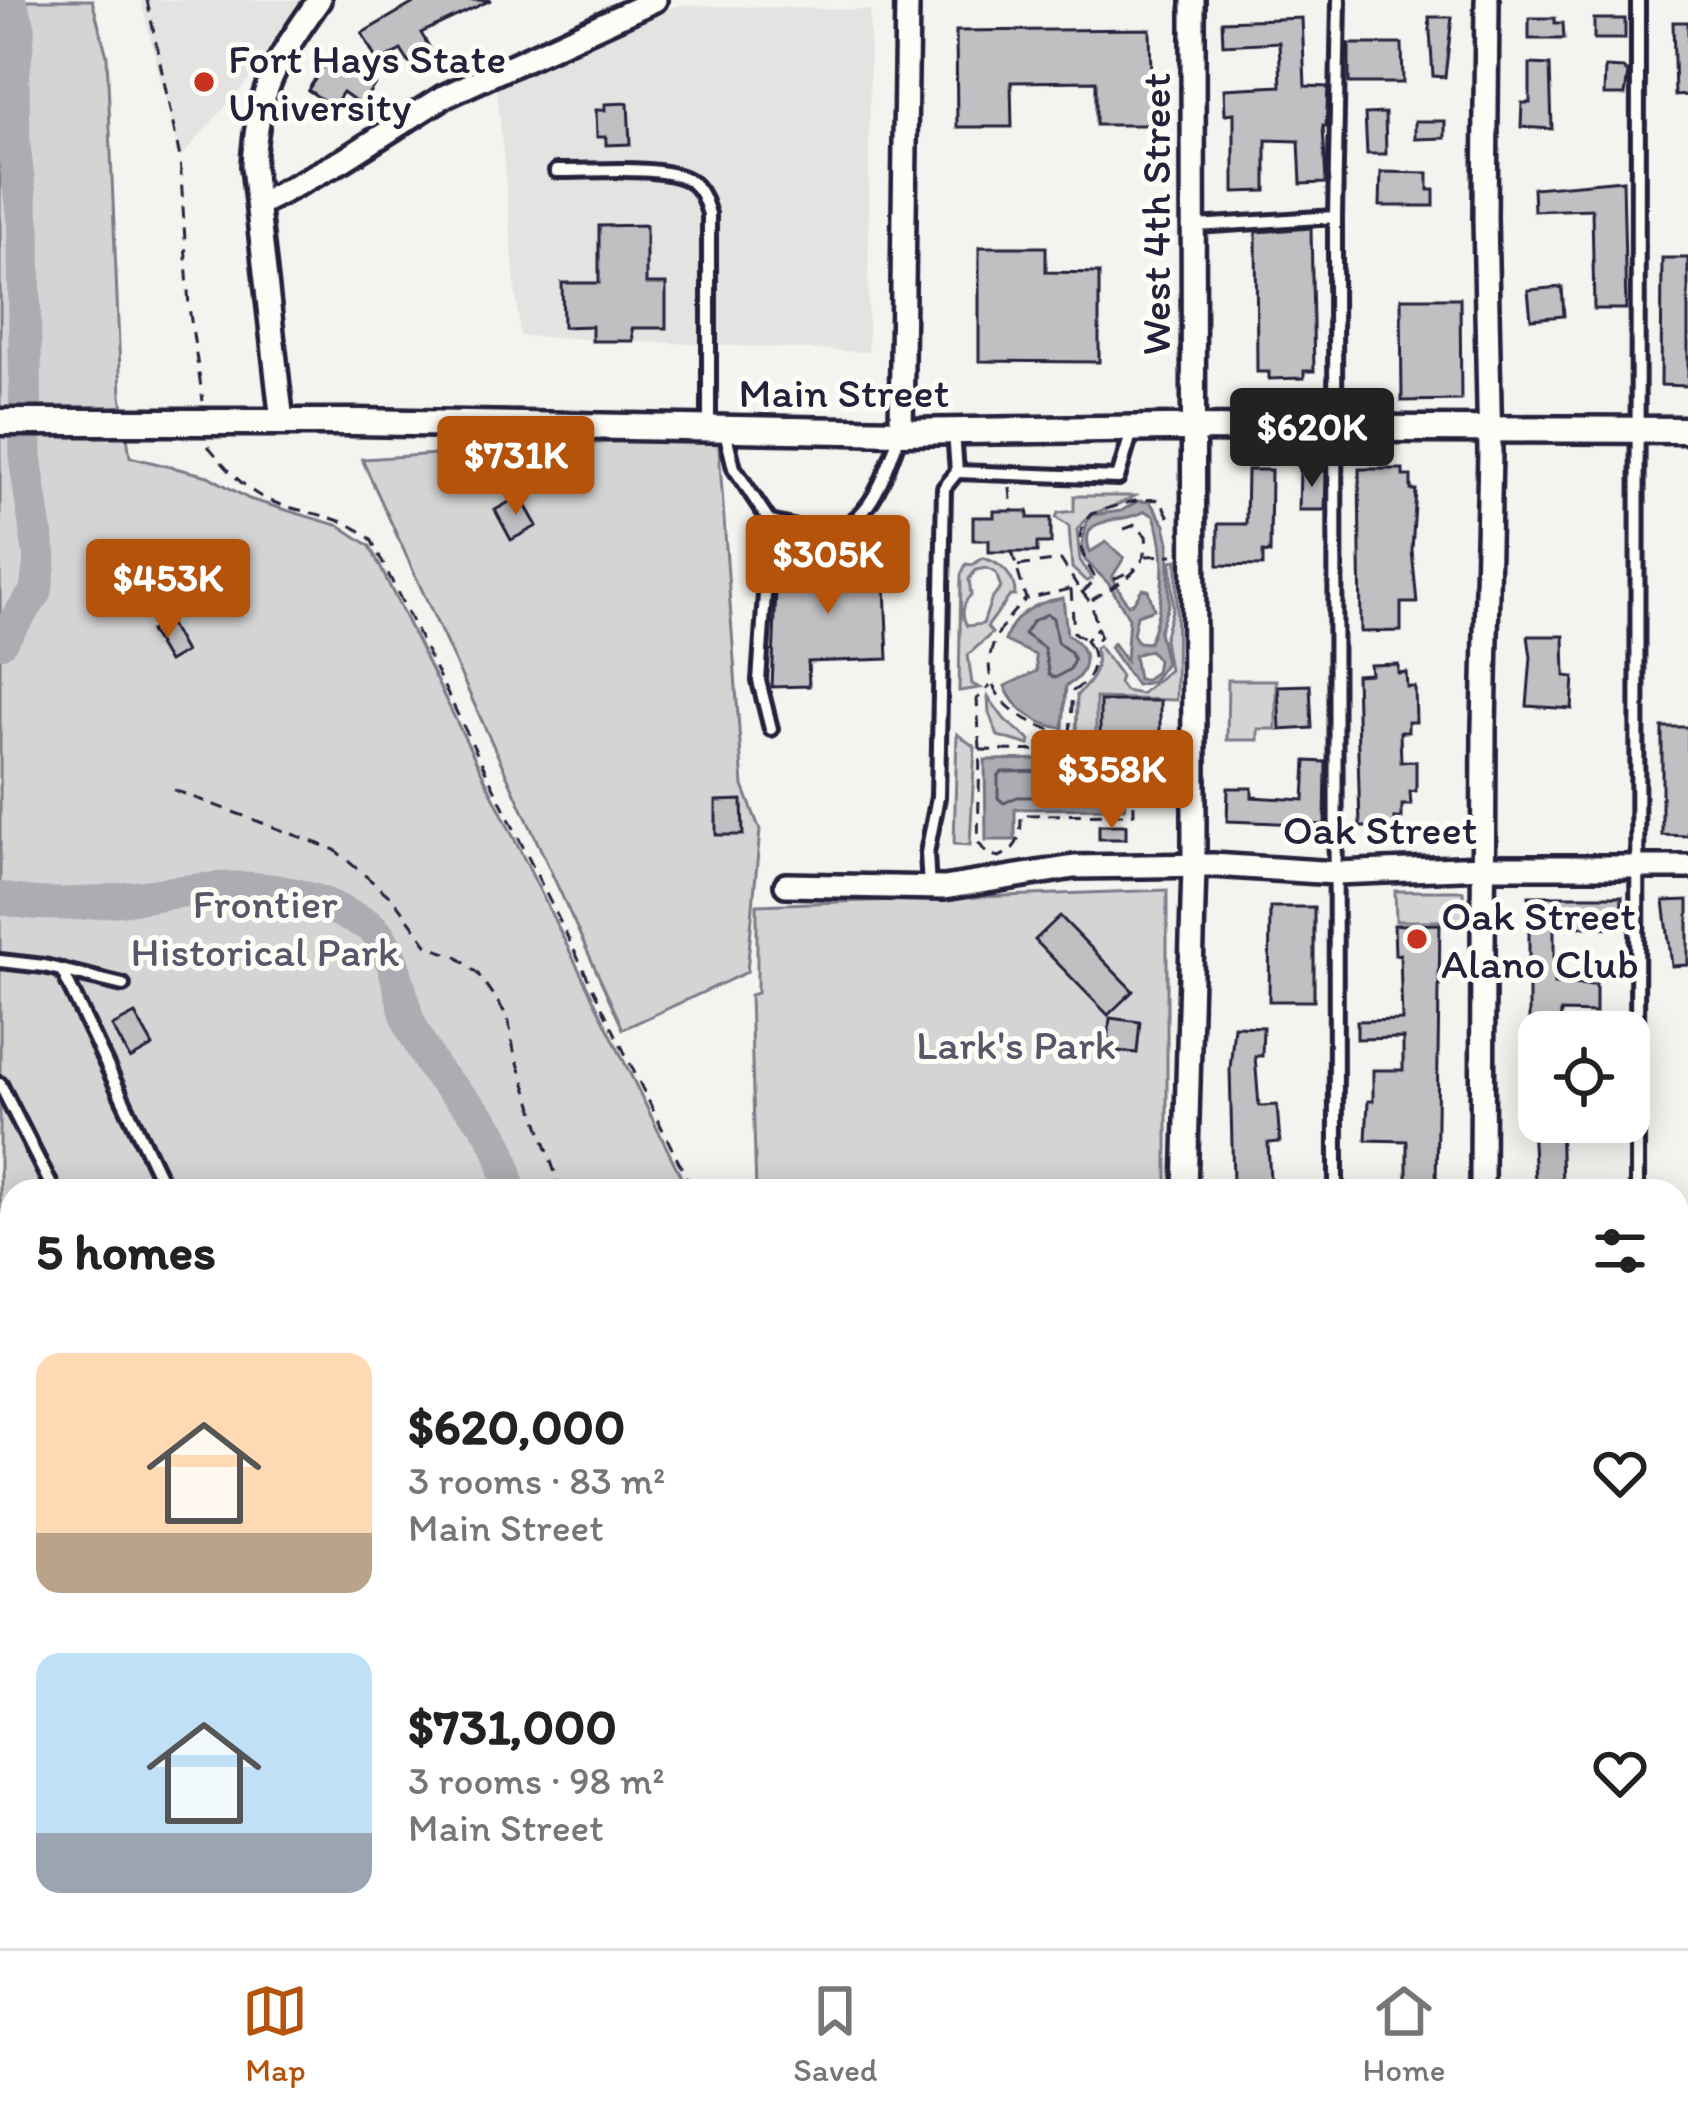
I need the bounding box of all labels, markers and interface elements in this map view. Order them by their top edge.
place label: Fort Hays State University [228,33,506,132]
marker: Fort Hays State University [191,69,217,95]
street label: West 4th Street [1130,72,1181,356]
street label: Main Street [739,367,949,418]
pin: $620K [1228,388,1396,490]
text: $620K [1257,403,1367,450]
pin: $731K [432,416,600,518]
text: $731K [464,431,568,478]
pin: $305K [744,515,912,617]
text: $305K [773,530,883,577]
pin: $453K [84,539,252,641]
text: $453K [113,554,223,601]
pin: $358K [1028,730,1196,832]
text: $358K [1058,745,1166,792]
street label: Oak Street [1282,804,1478,855]
park label: Frontier Historical Park [131,878,400,977]
place label: Oak Street Alano Club [1441,890,1639,989]
marker: Oak Street Alano Club [1404,926,1430,952]
map controls [1518,1011,1650,1143]
button: locate [1518,1011,1650,1143]
park label: Lark's Park [916,1019,1116,1070]
icon: filters [1587,1218,1653,1284]
text: 5 homes [36,1221,216,1282]
text: $620,000 [408,1396,625,1457]
icon: home [132,1401,276,1545]
icon: heart [1587,1440,1653,1506]
text: 3 rooms · 83 m² [408,1457,666,1504]
text: Main Street [408,1504,604,1551]
text: $731,000 [408,1696,617,1757]
icon: home [132,1701,276,1845]
icon: heart [1587,1740,1653,1806]
text: 3 rooms · 98 m² [408,1757,665,1804]
text: Main Street [408,1804,604,1851]
tab: Map [242,1978,308,2089]
tab: Saved [793,1978,878,2089]
tab: Home [1362,1978,1446,2089]

